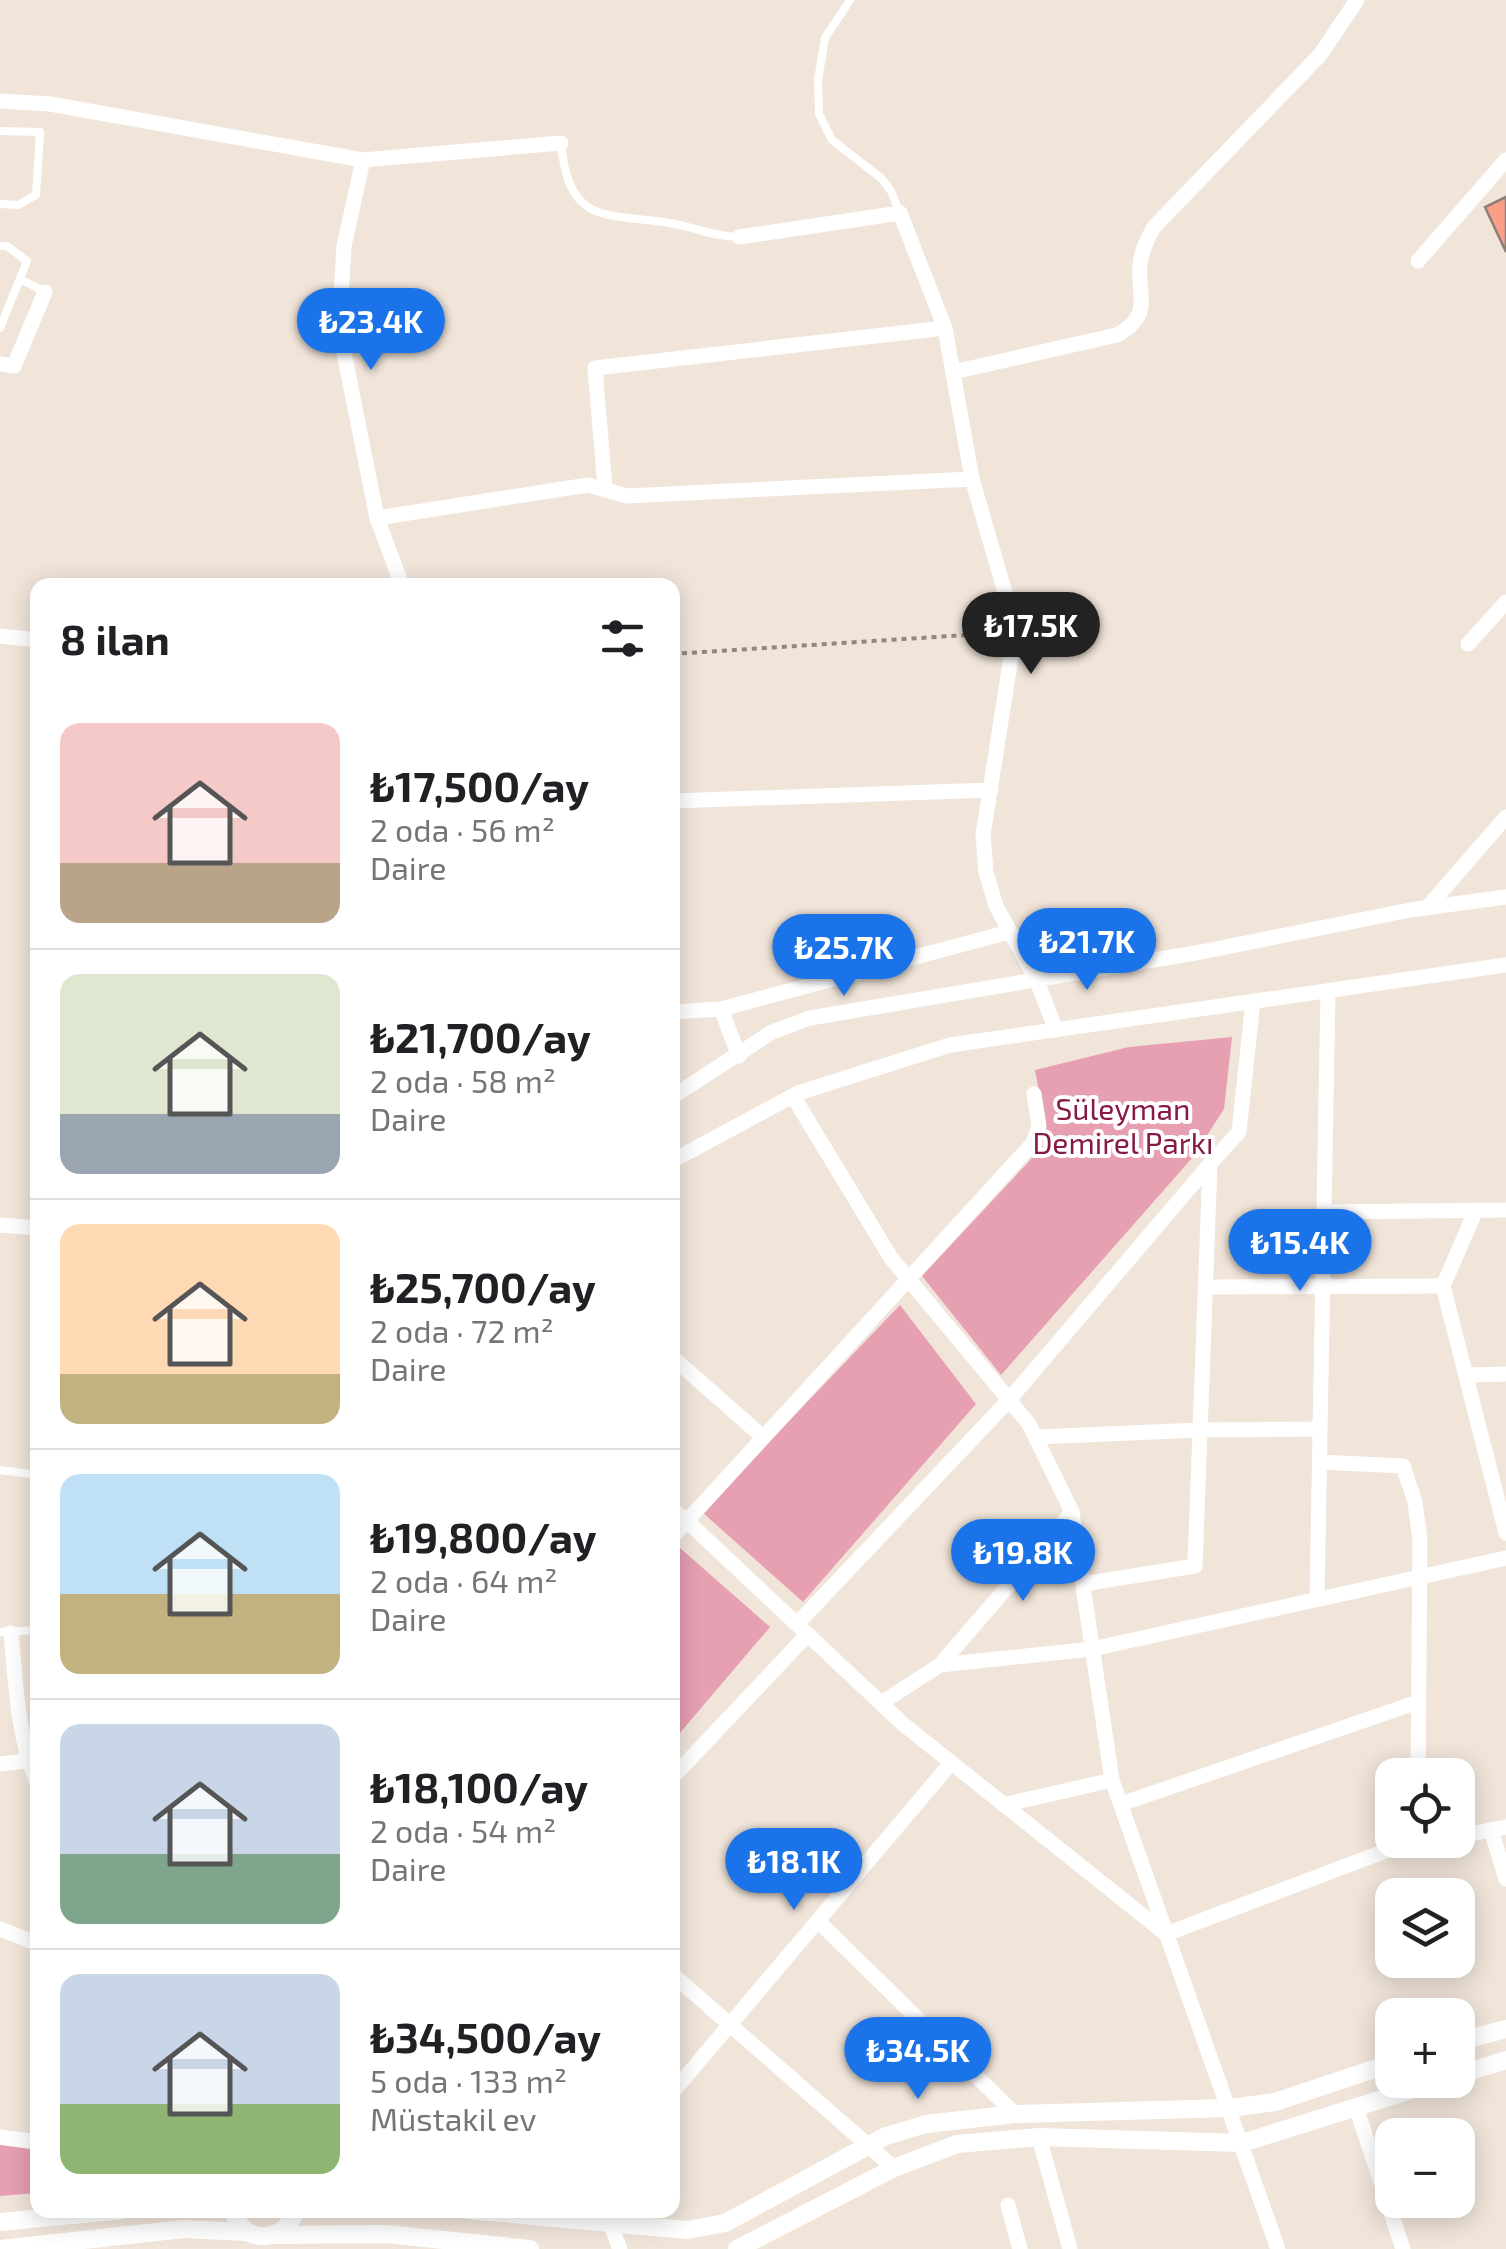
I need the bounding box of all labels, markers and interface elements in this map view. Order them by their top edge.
pin: ₺23.4K [290,288,452,373]
text: ₺23.4K [319,301,423,339]
pin: ₺17.5K [950,592,1112,677]
text: ₺17.5K [984,605,1078,643]
icon: filters [595,611,650,666]
text: 8 ilan [60,613,170,663]
text: ₺17,500/ay [370,760,589,810]
icon: home [140,763,260,883]
text: 2 oda · 56 m² [370,810,555,848]
text: Daire [370,848,446,886]
pin: ₺21.7K [1006,908,1168,993]
pin: ₺25.7K [763,914,925,999]
text: ₺21.7K [1039,921,1135,959]
text: ₺25.7K [794,927,894,965]
text: ₺21,700/ay [370,1011,591,1061]
icon: home [140,1014,260,1134]
text: 2 oda · 58 m² [370,1061,556,1099]
park label: Süleyman Demirel Parkı [1032,1090,1214,1160]
text: Daire [370,1099,446,1137]
pin: ₺15.4K [1219,1209,1381,1294]
text: ₺15.4K [1251,1222,1349,1260]
text: ₺25,700/ay [370,1261,596,1311]
icon: home [140,1264,260,1384]
text: 2 oda · 72 m² [370,1311,554,1349]
text: Daire [370,1349,446,1387]
text: ₺19,800/ay [370,1511,596,1561]
icon: home [140,1514,260,1634]
pin: ₺19.8K [942,1519,1104,1604]
text: ₺19.8K [973,1532,1073,1570]
text: 2 oda · 64 m² [370,1561,557,1599]
text: Daire [370,1599,446,1637]
map controls [1375,1758,1475,2218]
button: locate [1375,1758,1475,1858]
text: ₺18,100/ay [370,1761,588,1811]
icon: home [140,1764,260,1884]
text: 2 oda · 54 m² [370,1811,556,1849]
pin: ₺18.1K [713,1828,875,1913]
text: ₺18.1K [747,1841,841,1879]
text: Daire [370,1849,446,1887]
button: layers [1375,1878,1475,1978]
button: + [1375,1998,1475,2098]
text: ₺34,500/ay [370,2011,601,2061]
icon: home [140,2014,260,2134]
pin: ₺34.5K [837,2017,999,2102]
text: ₺34.5K [866,2030,970,2068]
text: 5 oda · 133 m² [370,2061,567,2099]
text: Müstakil ev [370,2099,536,2137]
button: − [1375,2118,1475,2218]

